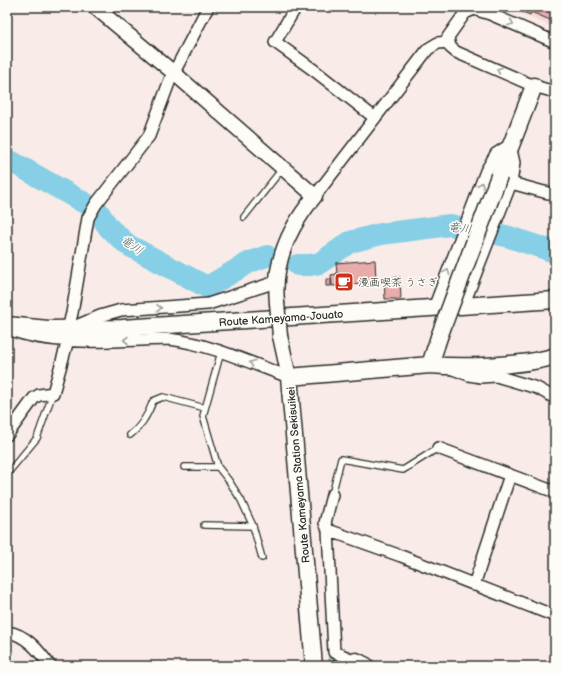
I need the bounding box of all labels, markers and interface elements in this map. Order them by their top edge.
one-way arrow [506,18,514,26]
one-way arrow [495,67,503,75]
one-way arrow [476,182,484,189]
water label: 竜川 [447,220,473,237]
water label: 竜川 [118,232,146,258]
one-way arrow [443,268,451,275]
cafe icon: 漫画喫茶 うさぎ [333,271,355,293]
place label: 漫画喫茶 うさぎ [358,276,438,289]
one-way arrow [156,304,162,312]
street label: Route Kameyama-Jouato [218,308,344,329]
one-way arrow [123,336,129,344]
one-way arrow [249,360,256,368]
street label: Route Kameyama Station Sekisuikei [284,386,313,564]

